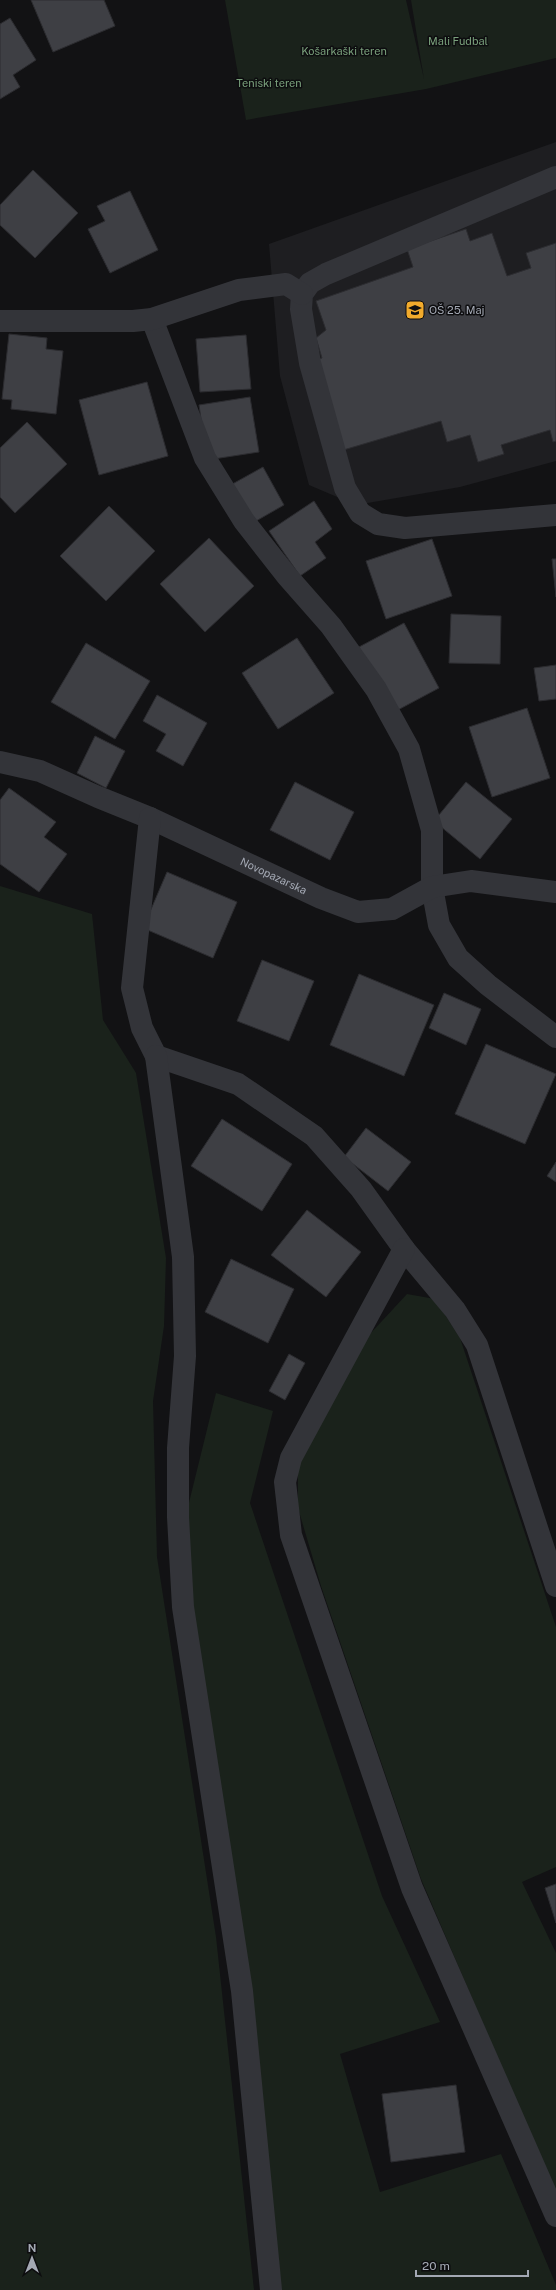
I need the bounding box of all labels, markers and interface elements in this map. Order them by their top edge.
park label: Mali Fudbal [428,35,488,47]
park label: Košarkaški teren [301,45,387,57]
park label: Teniski teren [236,77,302,89]
school or university icon: OŠ 25. Maj [404,299,426,321]
place label: OŠ 25. Maj [429,303,485,316]
street label: Novopazarska [238,855,309,896]
north arrow [12,2238,52,2278]
text: N [28,2242,36,2254]
scale bar [416,2252,528,2278]
text: 20 m [422,2259,450,2273]

